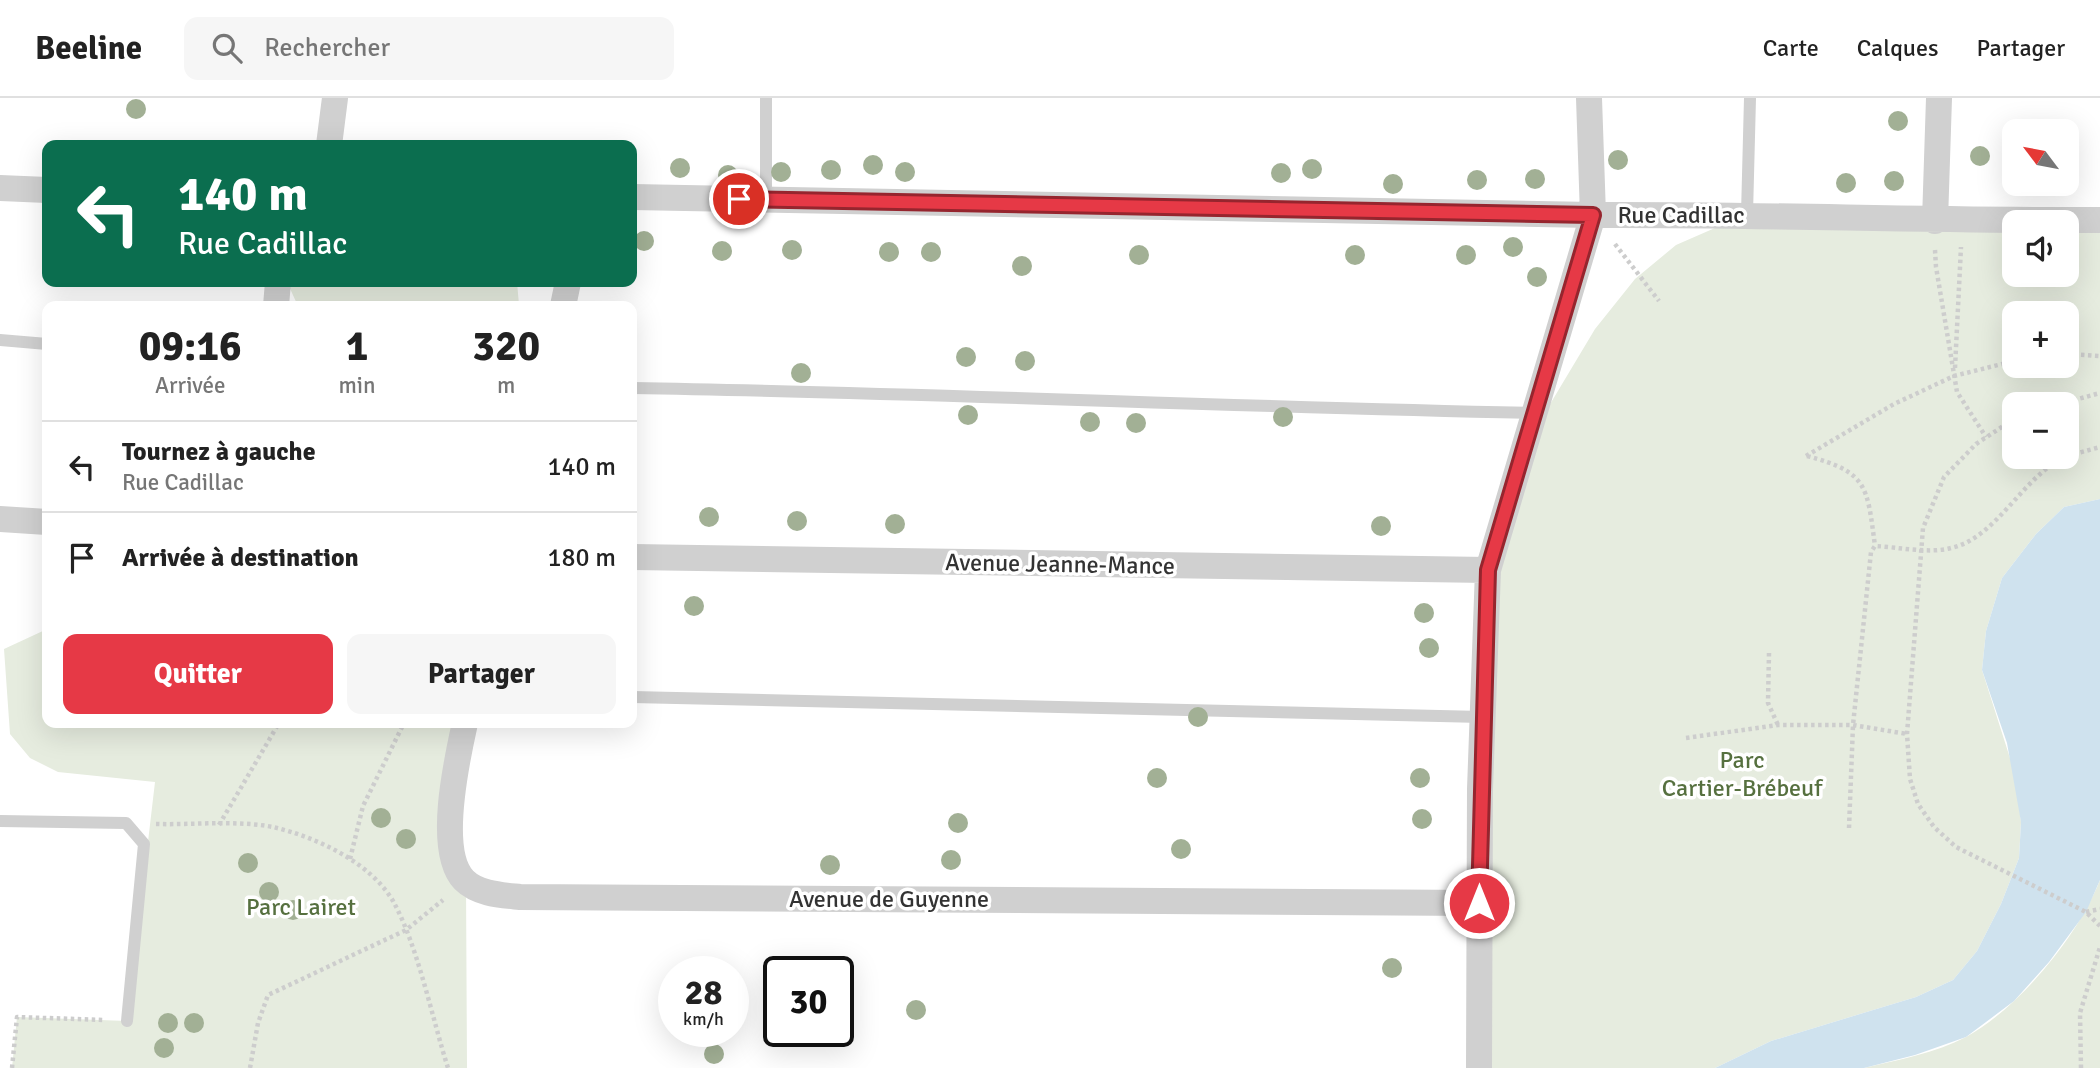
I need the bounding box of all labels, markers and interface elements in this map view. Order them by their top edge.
search box [184,17,674,80]
text: Beeline [35,28,142,69]
icon: search [208,29,246,67]
text: Rechercher [264,32,390,64]
text: Carte [1763,33,1819,63]
text: Calques [1857,33,1938,63]
text: Partager [1976,33,2065,63]
north arrow [2002,119,2079,196]
map controls [2002,119,2079,469]
text: 140 m [178,164,308,224]
icon: left [63,168,154,259]
pin [709,169,769,229]
icon: arrive [720,180,758,218]
street label: Rue Cadillac [1617,200,1745,230]
button: sound [2002,210,2079,287]
text: Rue Cadillac [178,224,347,263]
button: + [2002,301,2079,378]
text: 09:16 [139,321,242,372]
text: 1 [346,321,368,372]
text: 320 [472,321,540,372]
text: Arrivée [155,371,226,400]
text: min [338,371,376,400]
text: m [497,371,515,400]
button: − [2002,392,2079,469]
text: Tournez à gauche [122,436,316,468]
icon: left [63,448,101,486]
text: 140 m [547,451,616,483]
text: Rue Cadillac [122,468,244,497]
icon: arrive [63,539,101,577]
text: Arrivée à destination [122,542,359,574]
text: 180 m [547,542,616,574]
street label: Avenue Jeanne-Mance [945,547,1175,581]
button: Quitter [63,634,333,714]
button: Partager [347,634,616,714]
park label: Parc Cartier-Brébeuf [1662,745,1823,803]
position arrow [1442,866,1516,940]
street label: Avenue de Guyenne [789,884,989,914]
park label: Parc Lairet [246,892,356,922]
speed limit sign: 30 [763,956,854,1047]
text: 28 [685,971,722,1014]
text: km/h [683,1008,724,1030]

